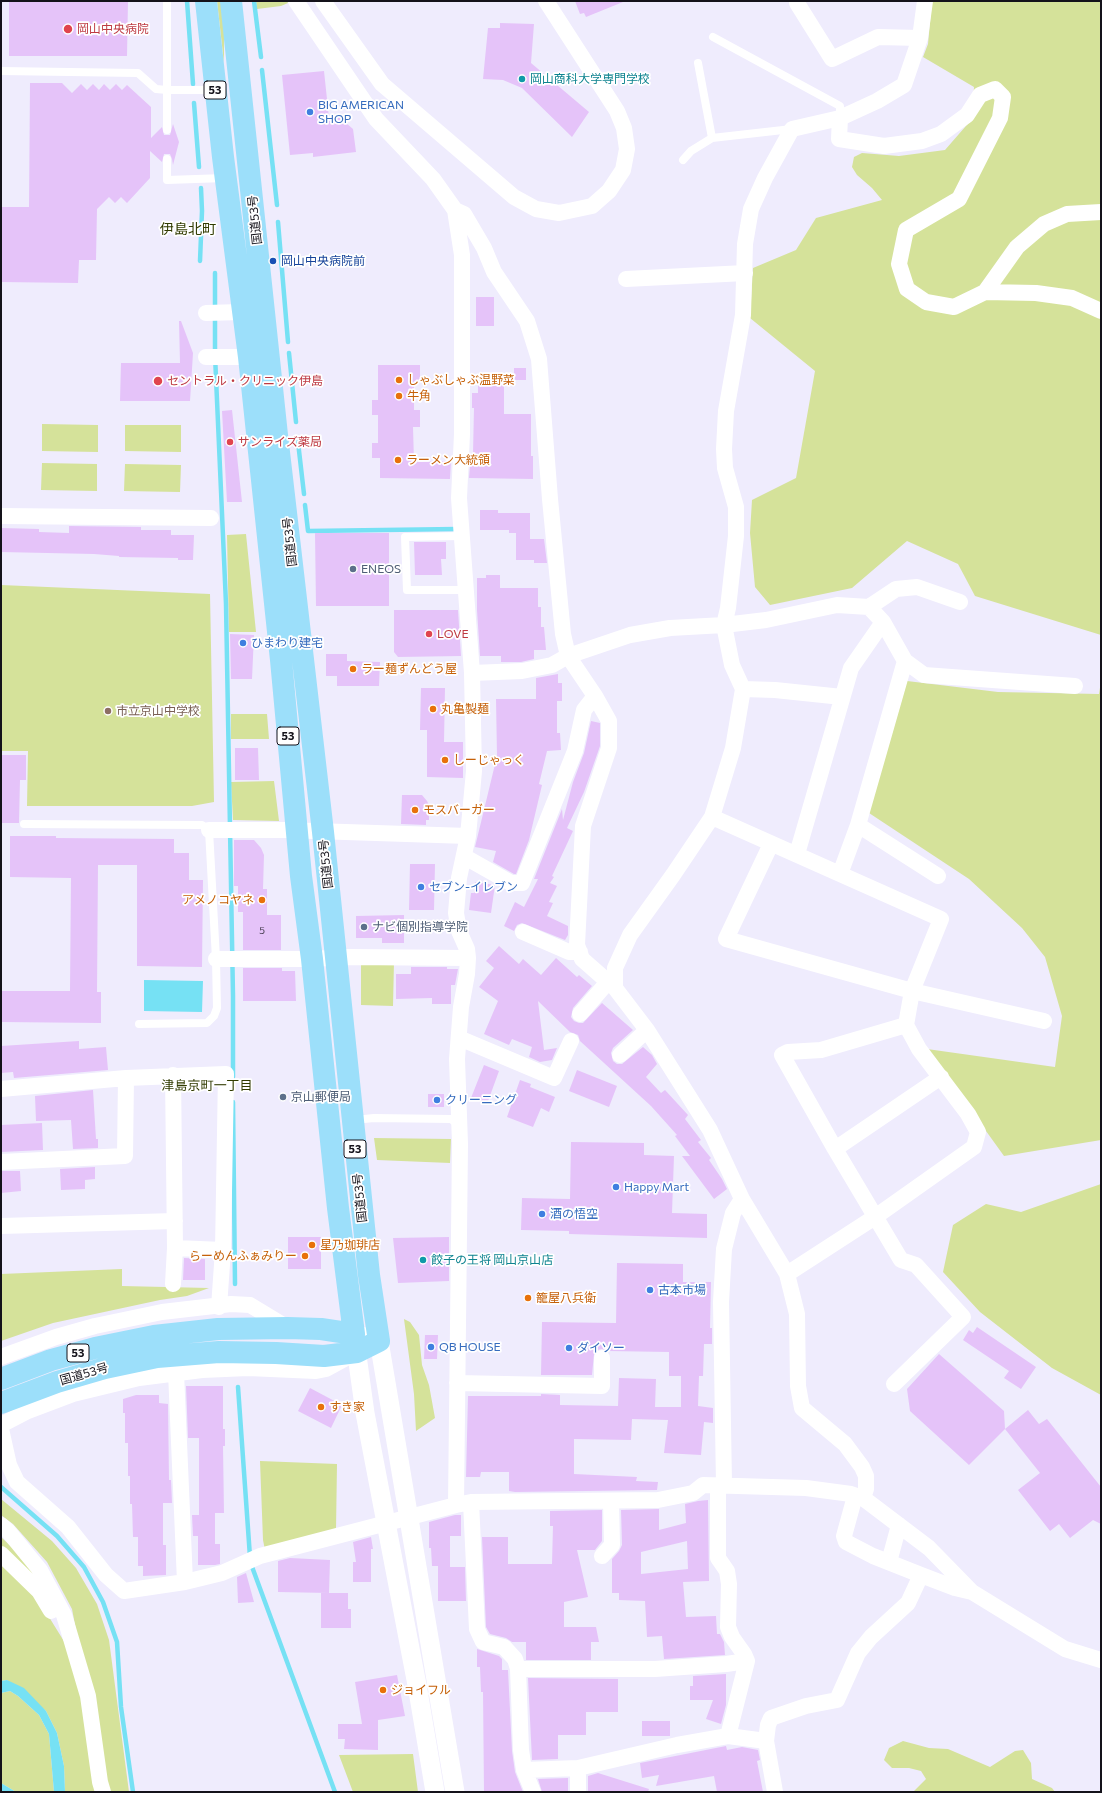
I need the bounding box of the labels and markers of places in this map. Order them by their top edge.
place label: 岡山中央病院 [77,22,149,36]
marker: 岡山中央病院 [62,23,74,35]
place label: 岡山商科大学専門学校 [530,72,650,86]
marker: 岡山商科大学専門学校 [517,74,527,84]
place label: BIG AMERICAN SHOP [318,98,404,126]
marker: BIG AMERICAN SHOP [305,107,315,117]
place label: 岡山中央病院前 [281,254,365,268]
marker: 岡山中央病院前 [268,256,278,266]
place label: しゃぶしゃぶ温野菜 [407,373,515,387]
place label: セントラル・クリニック伊島 [167,374,323,388]
marker: セントラル・クリニック伊島 [152,375,164,387]
marker: しゃぶしゃぶ温野菜 [394,375,404,385]
place label: 牛角 [407,389,431,403]
marker: 牛角 [394,391,404,401]
place label: サンライズ薬局 [238,435,322,449]
marker: サンライズ薬局 [225,437,235,447]
place label: ラーメン大統領 [406,453,490,467]
marker: ラーメン大統領 [393,455,403,465]
place label: ENEOS [361,562,401,576]
marker: ENEOS [348,564,358,574]
place label: LOVE [437,627,469,641]
marker: LOVE [424,629,434,639]
place label: ひまわり建宅 [251,636,323,650]
marker: ひまわり建宅 [238,638,248,648]
place label: ラー麺ずんどう屋 [361,662,457,676]
marker: ラー麺ずんどう屋 [348,664,358,674]
place label: 丸亀製麺 [441,702,489,716]
place label: 市立京山中学校 [116,704,200,718]
marker: 丸亀製麺 [428,704,438,714]
marker: 市立京山中学校 [103,706,113,716]
place label: しーじゃっく [453,753,525,767]
marker: しーじゃっく [440,755,450,765]
place label: モスバーガー [423,803,495,817]
marker: モスバーガー [410,805,420,815]
place label: セブン-イレブン [429,880,518,894]
marker: セブン-イレブン [416,882,426,892]
place label: アメノコヤネ [182,893,254,907]
marker: アメノコヤネ [257,895,267,905]
place label: ナビ個別指導学院 [372,920,468,934]
marker: ナビ個別指導学院 [359,922,369,932]
place label: 京山郵便局 [291,1090,351,1104]
marker: 京山郵便局 [278,1092,288,1102]
place label: クリーニング [445,1093,517,1107]
marker: クリーニング [432,1095,442,1105]
place label: Happy Mart [624,1180,689,1194]
marker: Happy Mart [611,1182,621,1192]
place label: 酒の悟空 [550,1207,598,1221]
marker: 酒の悟空 [537,1209,547,1219]
place label: 星乃珈琲店 [320,1238,380,1252]
marker: 星乃珈琲店 [307,1240,317,1250]
place label: らーめんふぁみりー [189,1249,297,1263]
marker: らーめんふぁみりー [300,1251,310,1261]
place label: 餃子の王将 岡山京山店 [431,1253,553,1267]
marker: 餃子の王将 岡山京山店 [418,1255,428,1265]
place label: 古本市場 [658,1283,706,1297]
marker: 古本市場 [645,1285,655,1295]
place label: 籠屋八兵衛 [536,1291,596,1305]
marker: 籠屋八兵衛 [523,1293,533,1303]
place label: QB HOUSE [439,1340,501,1354]
place label: ダイソー [577,1341,625,1355]
marker: QB HOUSE [426,1342,436,1352]
marker: ダイソー [564,1343,574,1353]
place label: すき家 [329,1400,365,1414]
marker: すき家 [316,1402,326,1412]
place label: ジョイフル [391,1683,451,1697]
marker: ジョイフル [378,1685,388,1695]

